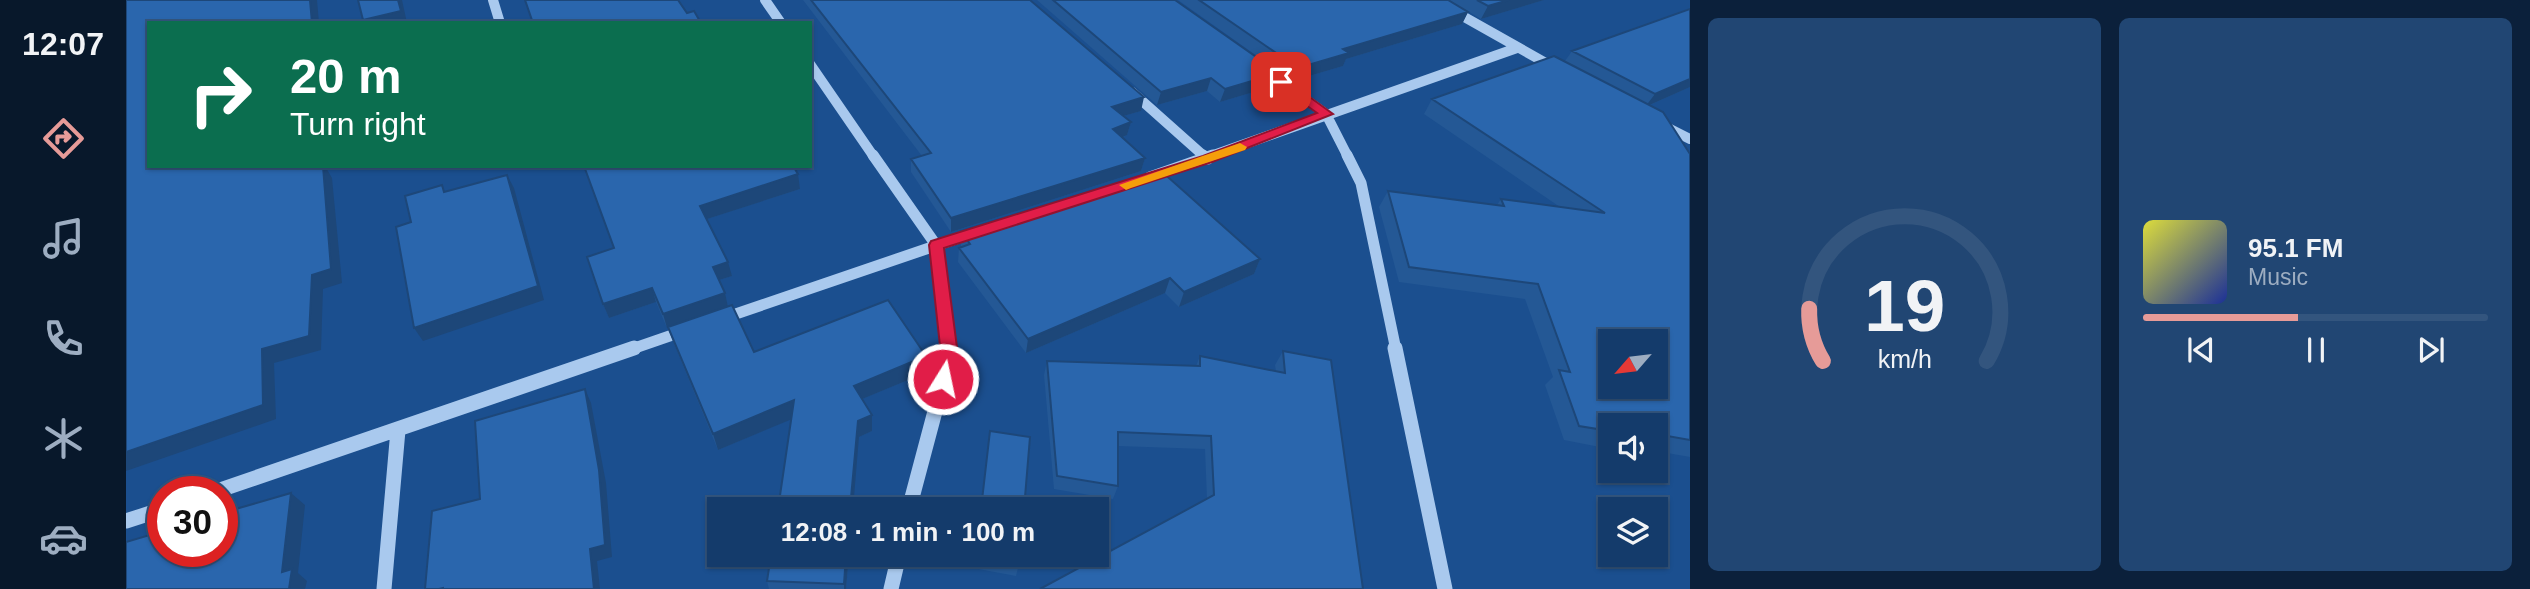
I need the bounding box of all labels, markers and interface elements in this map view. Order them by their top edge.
text: 12:07 [22,26,104,62]
icon: right [175,49,266,140]
text: 20 m [290,49,402,103]
pin [1251,52,1311,112]
icon: arrive [1262,63,1300,101]
text: Turn right [290,106,426,142]
icon: directions [39,114,88,163]
icon: music [39,214,88,263]
text: 95.1 FM [2248,233,2343,263]
text: Music [2248,264,2308,290]
text: 19 [1864,265,1945,346]
icon: phone [39,314,88,363]
north arrow [1598,329,1668,399]
map controls [1598,329,1668,567]
icon: previous [2182,331,2220,369]
icon: pause [2297,331,2335,369]
icon: next [2412,331,2450,369]
position arrow [906,342,980,416]
text: km/h [1877,344,1932,372]
button: sound [1598,413,1668,483]
icon: climate [39,414,88,463]
speed limit sign: 30 [147,476,238,567]
button: layers [1598,497,1668,567]
icon: car [39,514,88,563]
text: 12:08 · 1 min · 100 m [781,517,1035,547]

